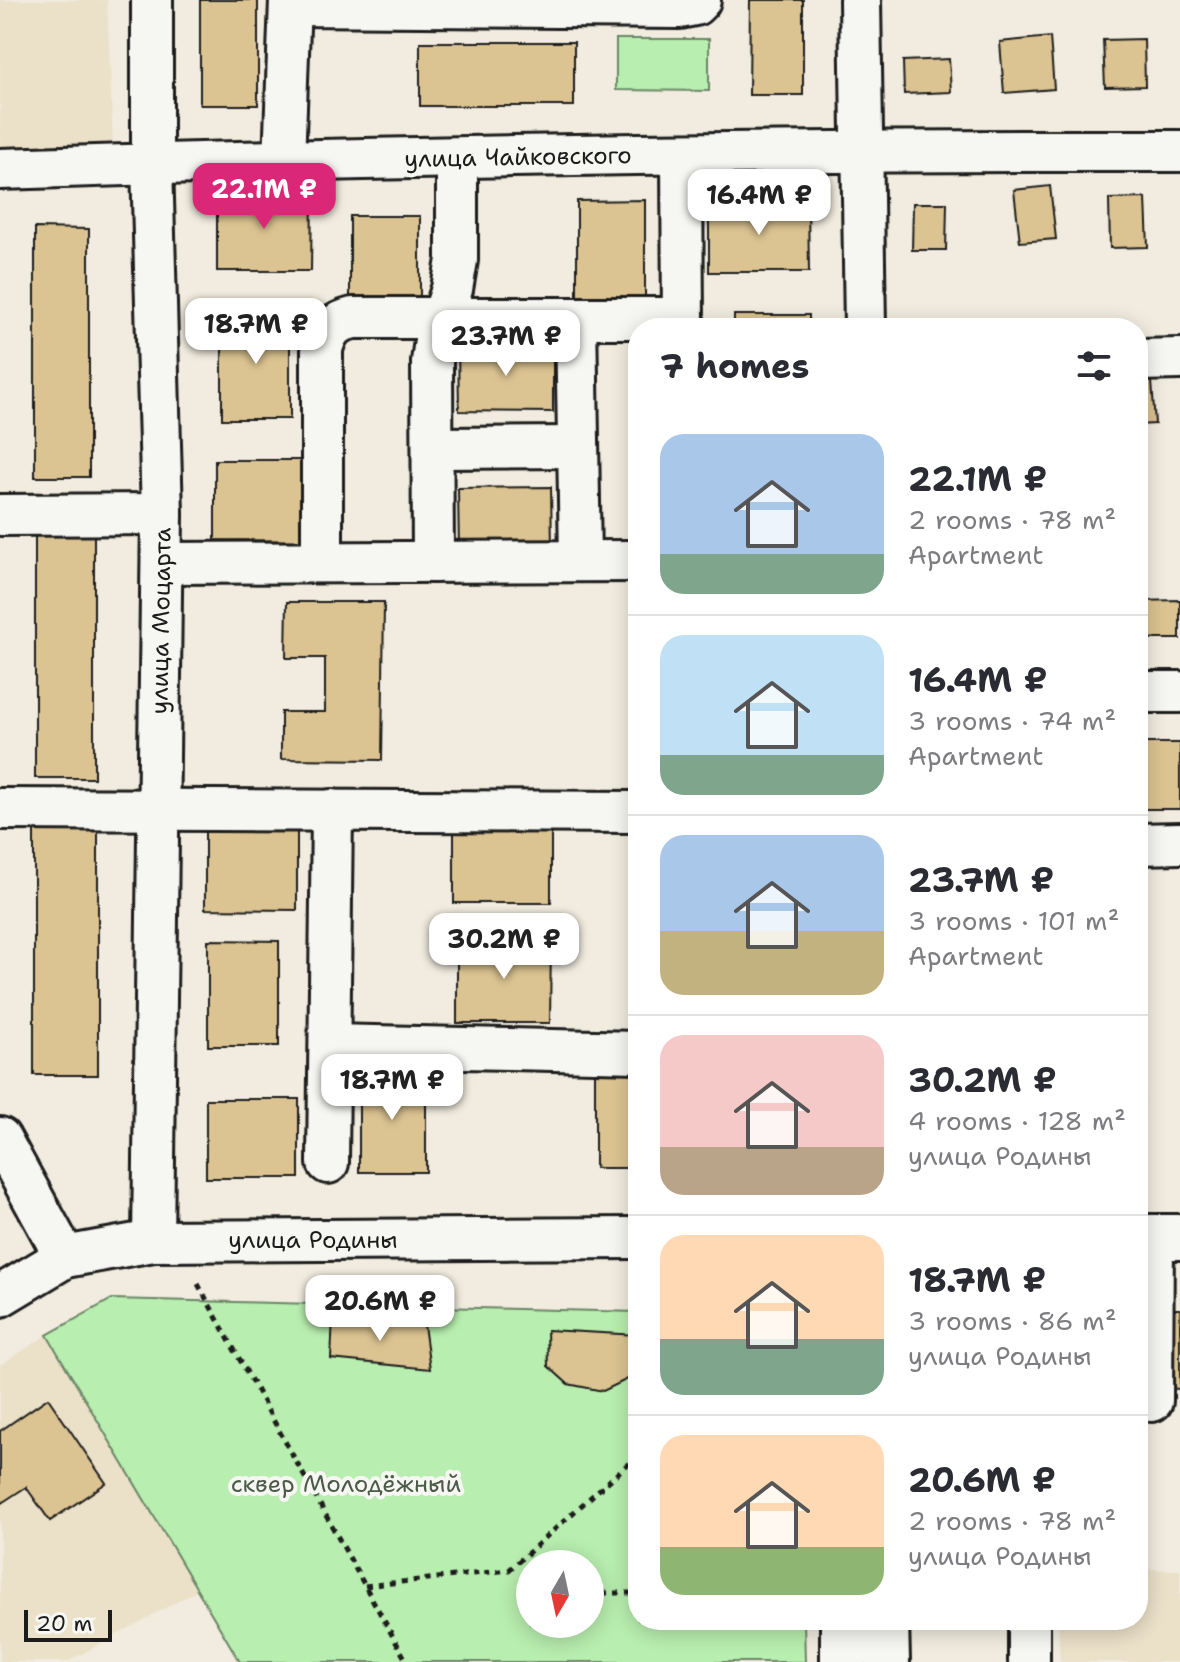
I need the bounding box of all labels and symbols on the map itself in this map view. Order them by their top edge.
street label: улица Чайковского [404,139,632,175]
pin: 22.1M ₽ [190,163,338,231]
pin: 16.4M ₽ [685,169,833,237]
pin: 18.7M ₽ [182,298,330,366]
pin: 23.7M ₽ [432,310,580,378]
street label: улица Моцарта [143,527,179,715]
pin: 30.2M ₽ [430,913,578,981]
pin: 18.7M ₽ [318,1054,466,1122]
street label: улица Родины [228,1224,398,1256]
pin: 20.6M ₽ [306,1275,454,1343]
park label: сквер Молодёжный [231,1468,461,1500]
north arrow [516,1550,604,1638]
scale bar [24,1606,112,1642]

